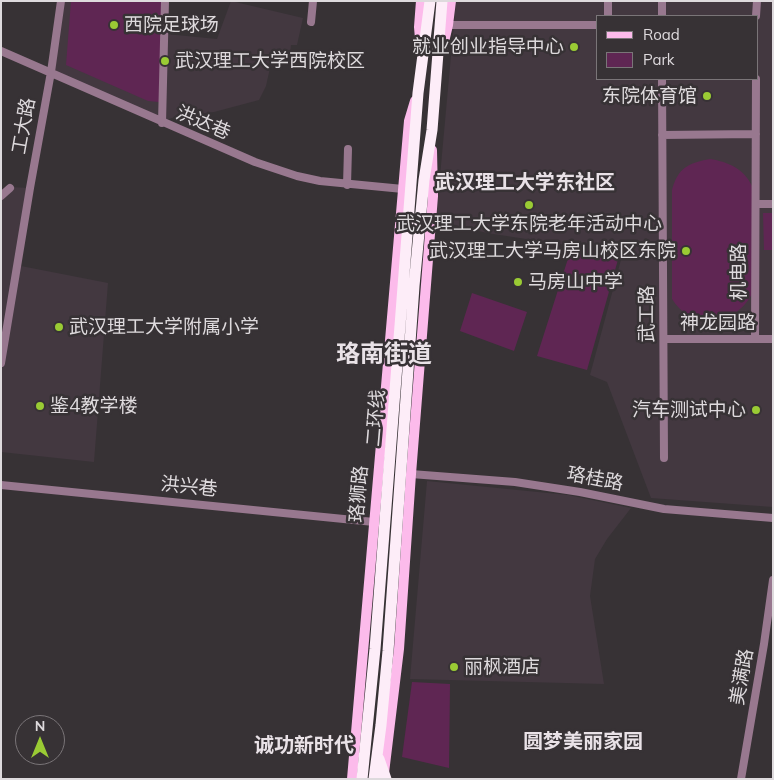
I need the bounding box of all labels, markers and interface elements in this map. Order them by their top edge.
place label: 西院足球场 [124,14,219,36]
legend [596,15,759,80]
marker: 西院足球场 [108,19,120,31]
text: Road [643,25,680,44]
place label: 就业创业指导中心 [412,36,564,58]
marker: 就业创业指导中心 [568,41,580,53]
place label: 武汉理工大学西院校区 [175,50,365,72]
text: Park [643,50,675,69]
marker: 武汉理工大学西院校区 [159,55,171,67]
place label: 东院体育馆 [602,85,697,107]
marker: 东院体育馆 [701,90,713,102]
street label: 工大路 [8,96,40,156]
street label: 洪达巷 [172,101,234,145]
district label: 武汉理工大学东社区 [435,171,615,195]
marker: 武汉理工大学东院老年活动中心 [523,199,535,211]
place label: 武汉理工大学东院老年活动中心 [396,213,662,235]
place label: 武汉理工大学马房山校区东院 [429,240,676,262]
street label: 机电路 [728,244,750,300]
marker: 武汉理工大学马房山校区东院 [680,245,692,257]
place label: 马房山中学 [528,271,623,293]
marker: 马房山中学 [512,276,524,288]
street label: 武工路 [636,286,658,342]
street label: 神龙园路 [680,312,756,334]
place label: 武汉理工大学附属小学 [69,316,259,338]
marker: 武汉理工大学附属小学 [53,321,65,333]
district label: 珞南街道 [336,341,432,369]
street label: 二环线 [362,389,390,447]
place label: 鉴4教学楼 [50,395,137,417]
place label: 汽车测试中心 [632,399,746,421]
marker: 鉴4教学楼 [34,400,46,412]
marker: 汽车测试中心 [750,404,762,416]
street label: 珞桂路 [565,462,625,496]
street label: 珞狮路 [345,465,373,523]
street label: 洪兴巷 [159,473,219,501]
street label: 美满路 [726,647,758,707]
place label: 丽枫酒店 [464,656,540,678]
marker: 丽枫酒店 [448,661,460,673]
north arrow [15,715,65,765]
text: N [35,717,45,735]
district label: 圆梦美丽家园 [523,730,643,754]
district label: 诚功新时代 [254,734,354,758]

